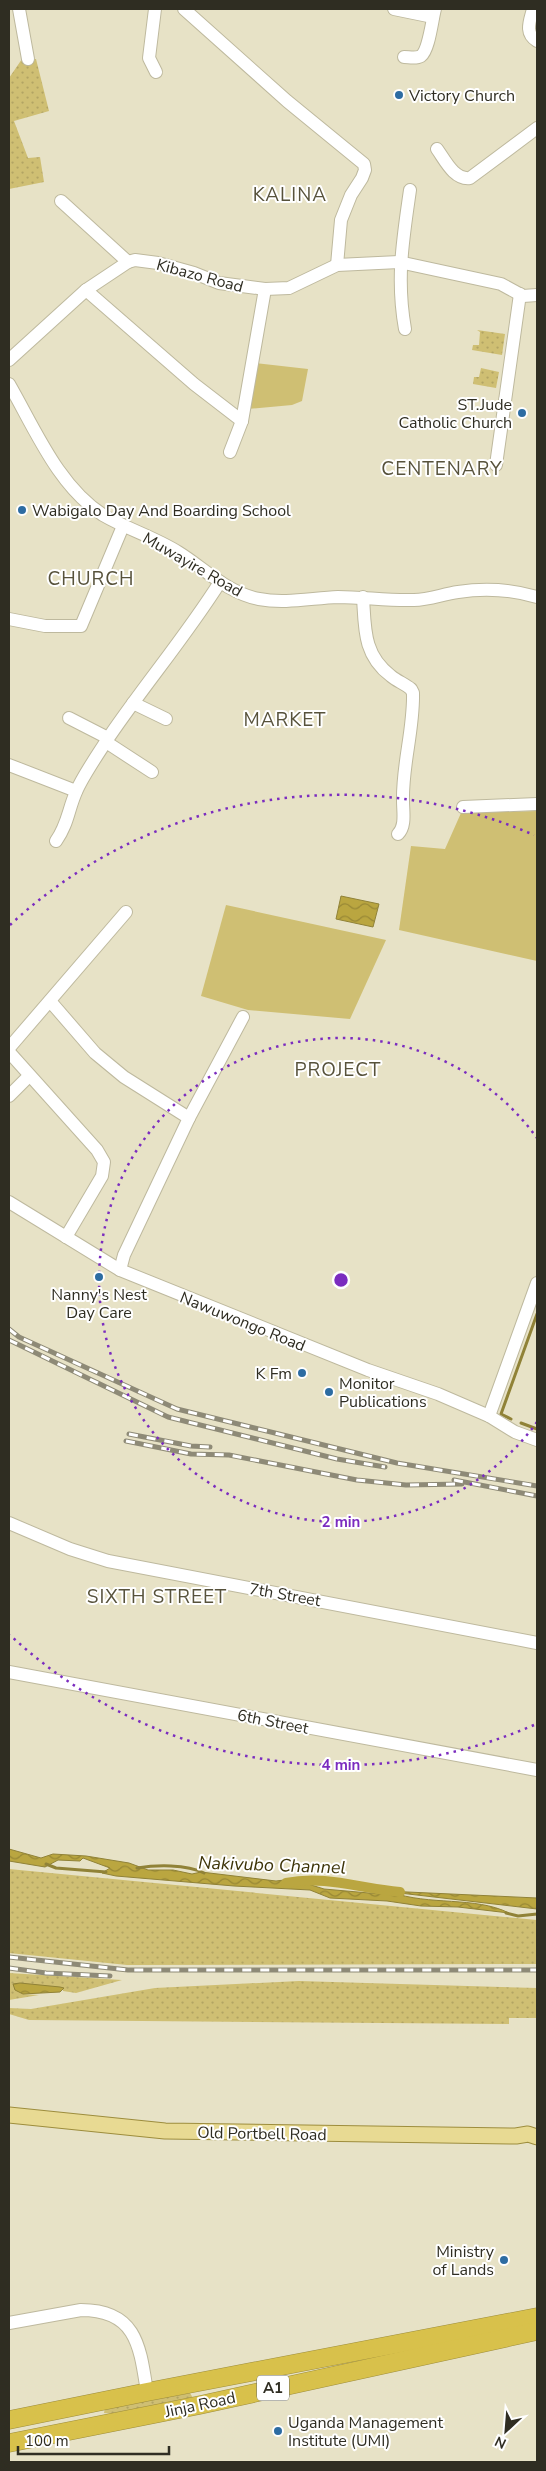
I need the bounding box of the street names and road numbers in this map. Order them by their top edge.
street label: Kibazo Road [154,254,246,298]
street label: Muwayire Road [139,527,246,602]
street label: Nawuwongo Road [177,1287,309,1357]
street label: 7th Street [247,1578,323,1612]
street label: 6th Street [235,1704,311,1740]
street label: Old Portbell Road [197,2122,327,2146]
road number: A1 [257,2376,289,2400]
street label: Jinja Road [162,2387,238,2423]

